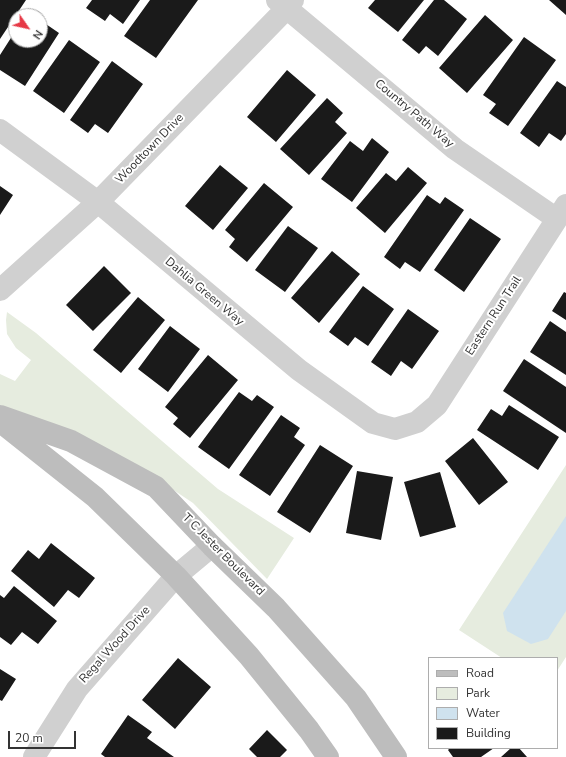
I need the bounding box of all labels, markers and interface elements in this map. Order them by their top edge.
north arrow [8,8,48,48]
text: N [29,27,46,42]
street label: Country Path Way [372,77,456,151]
street label: Woodtown Drive [113,111,187,187]
street label: Dahlia Green Way [162,255,246,329]
street label: Eastern Run Trail [463,274,525,358]
street label: T C Jester Boulevard [179,511,267,599]
street label: Regal Wood Drive [77,604,153,686]
legend [428,657,558,749]
text: Road [466,665,494,681]
text: Park [466,685,490,701]
text: Water [466,705,500,721]
scale bar [10,723,78,749]
text: Building [466,725,511,741]
text: 20 m [15,730,43,746]

